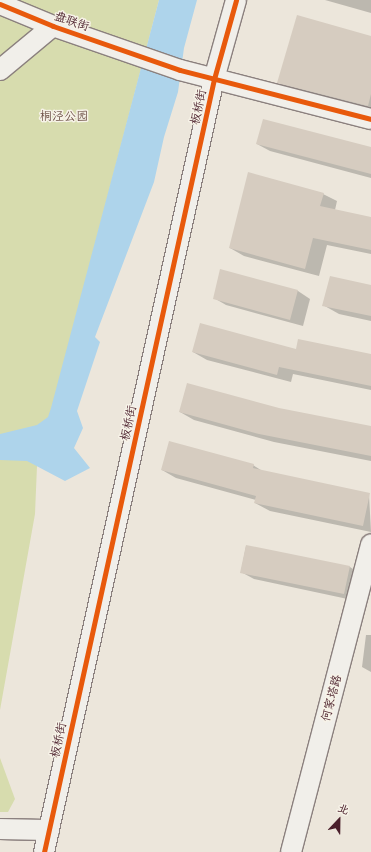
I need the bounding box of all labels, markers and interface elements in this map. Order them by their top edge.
street label: 盘联街 [53,8,91,34]
street label: 板桥街 [187,88,209,126]
park label: 桐泾公园 [40,109,88,123]
street label: 板桥街 [117,404,139,442]
street label: 何家塔路 [318,673,344,723]
street label: 板桥街 [47,721,69,759]
north arrow [319,800,359,840]
text: 北 [336,800,351,817]

